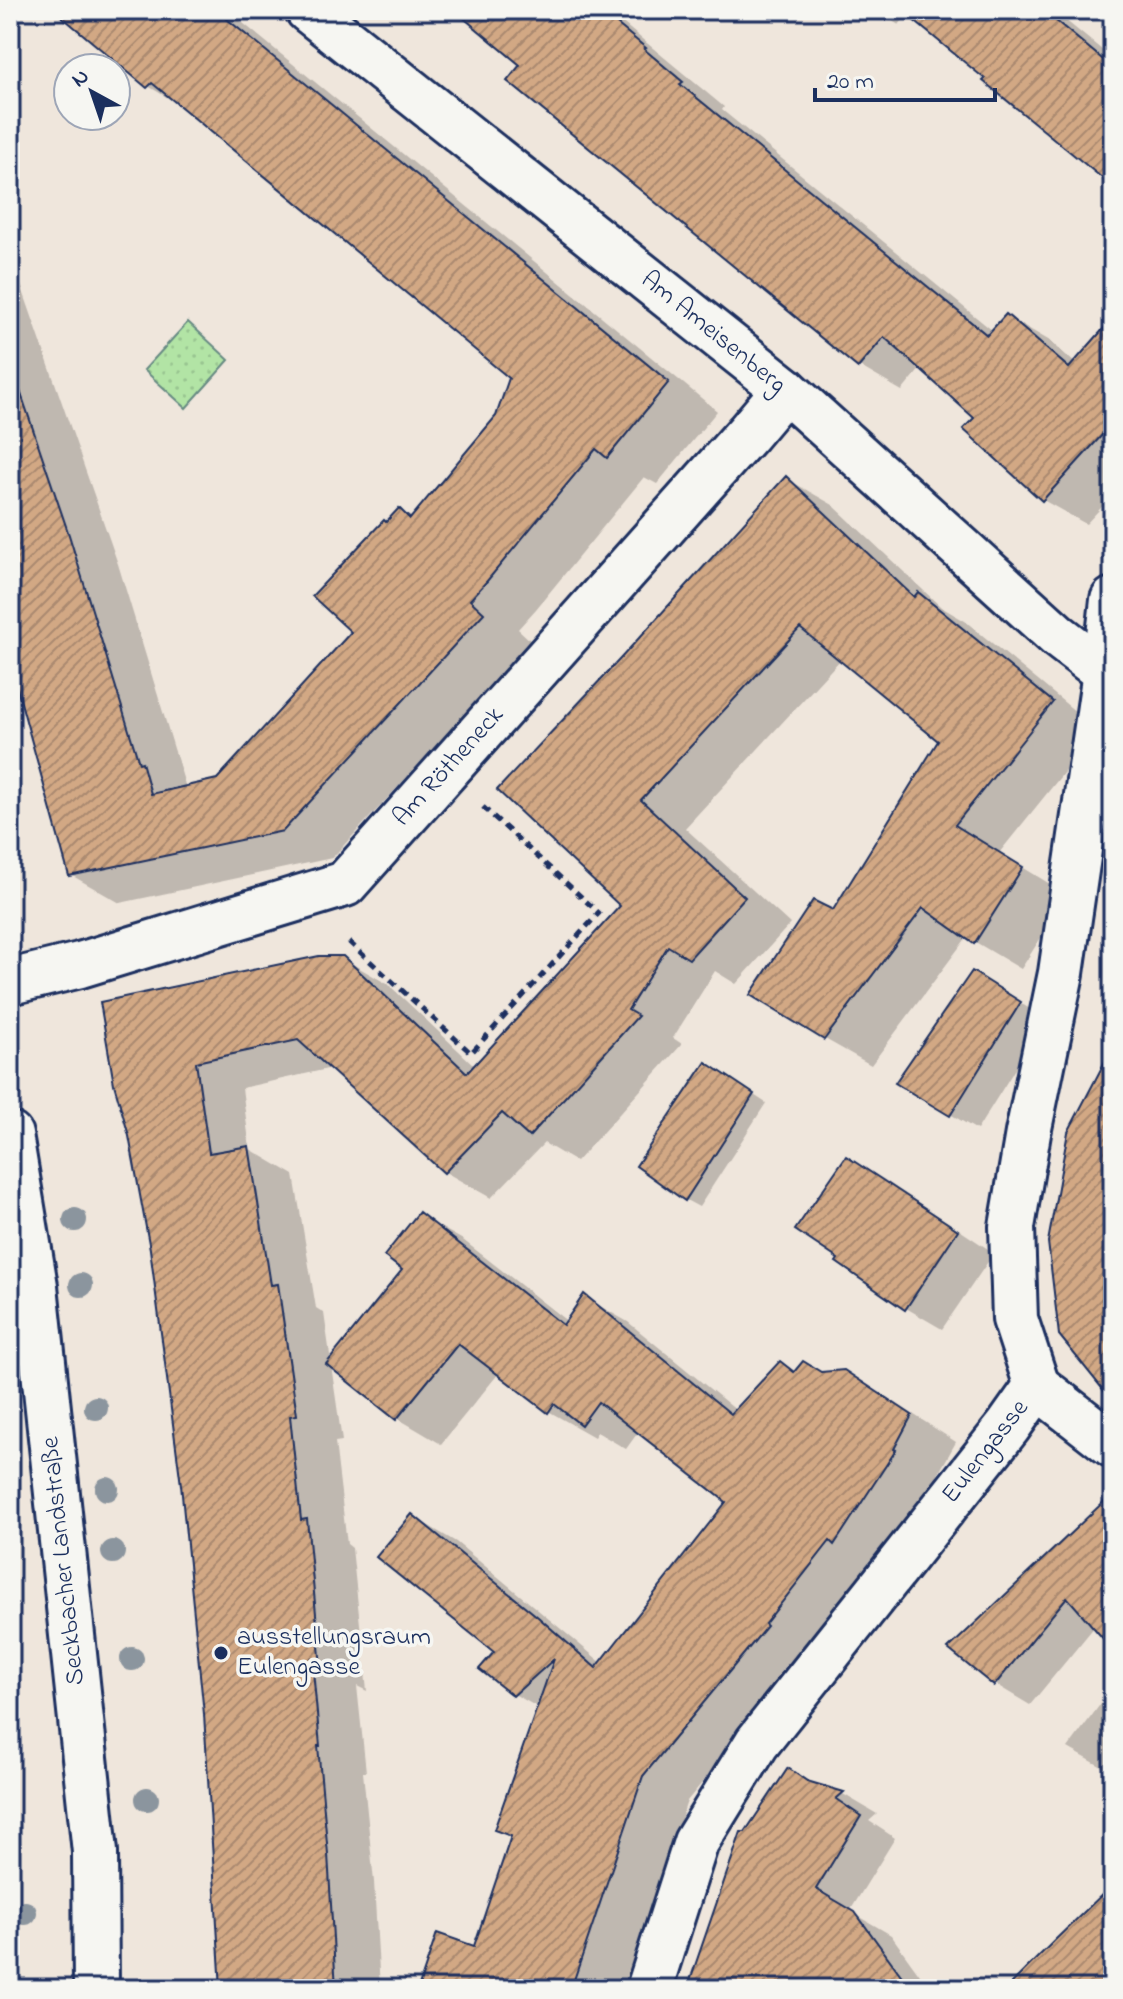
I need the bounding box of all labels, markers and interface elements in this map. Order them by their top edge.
north arrow [52,52,132,132]
scale bar [815,52,995,102]
text: N [65,62,97,96]
text: 20 m [827,65,874,100]
street label: Am Ameisenberg [632,262,794,404]
street label: Am Rötheneck [384,698,514,836]
street label: Eulengasse [933,1391,1039,1512]
street label: Seckbacher Landstraße [32,1435,96,1687]
place label: ausstellungsraum Eulengasse [237,1619,431,1687]
marker: ausstellungsraum Eulengasse [212,1644,230,1662]

